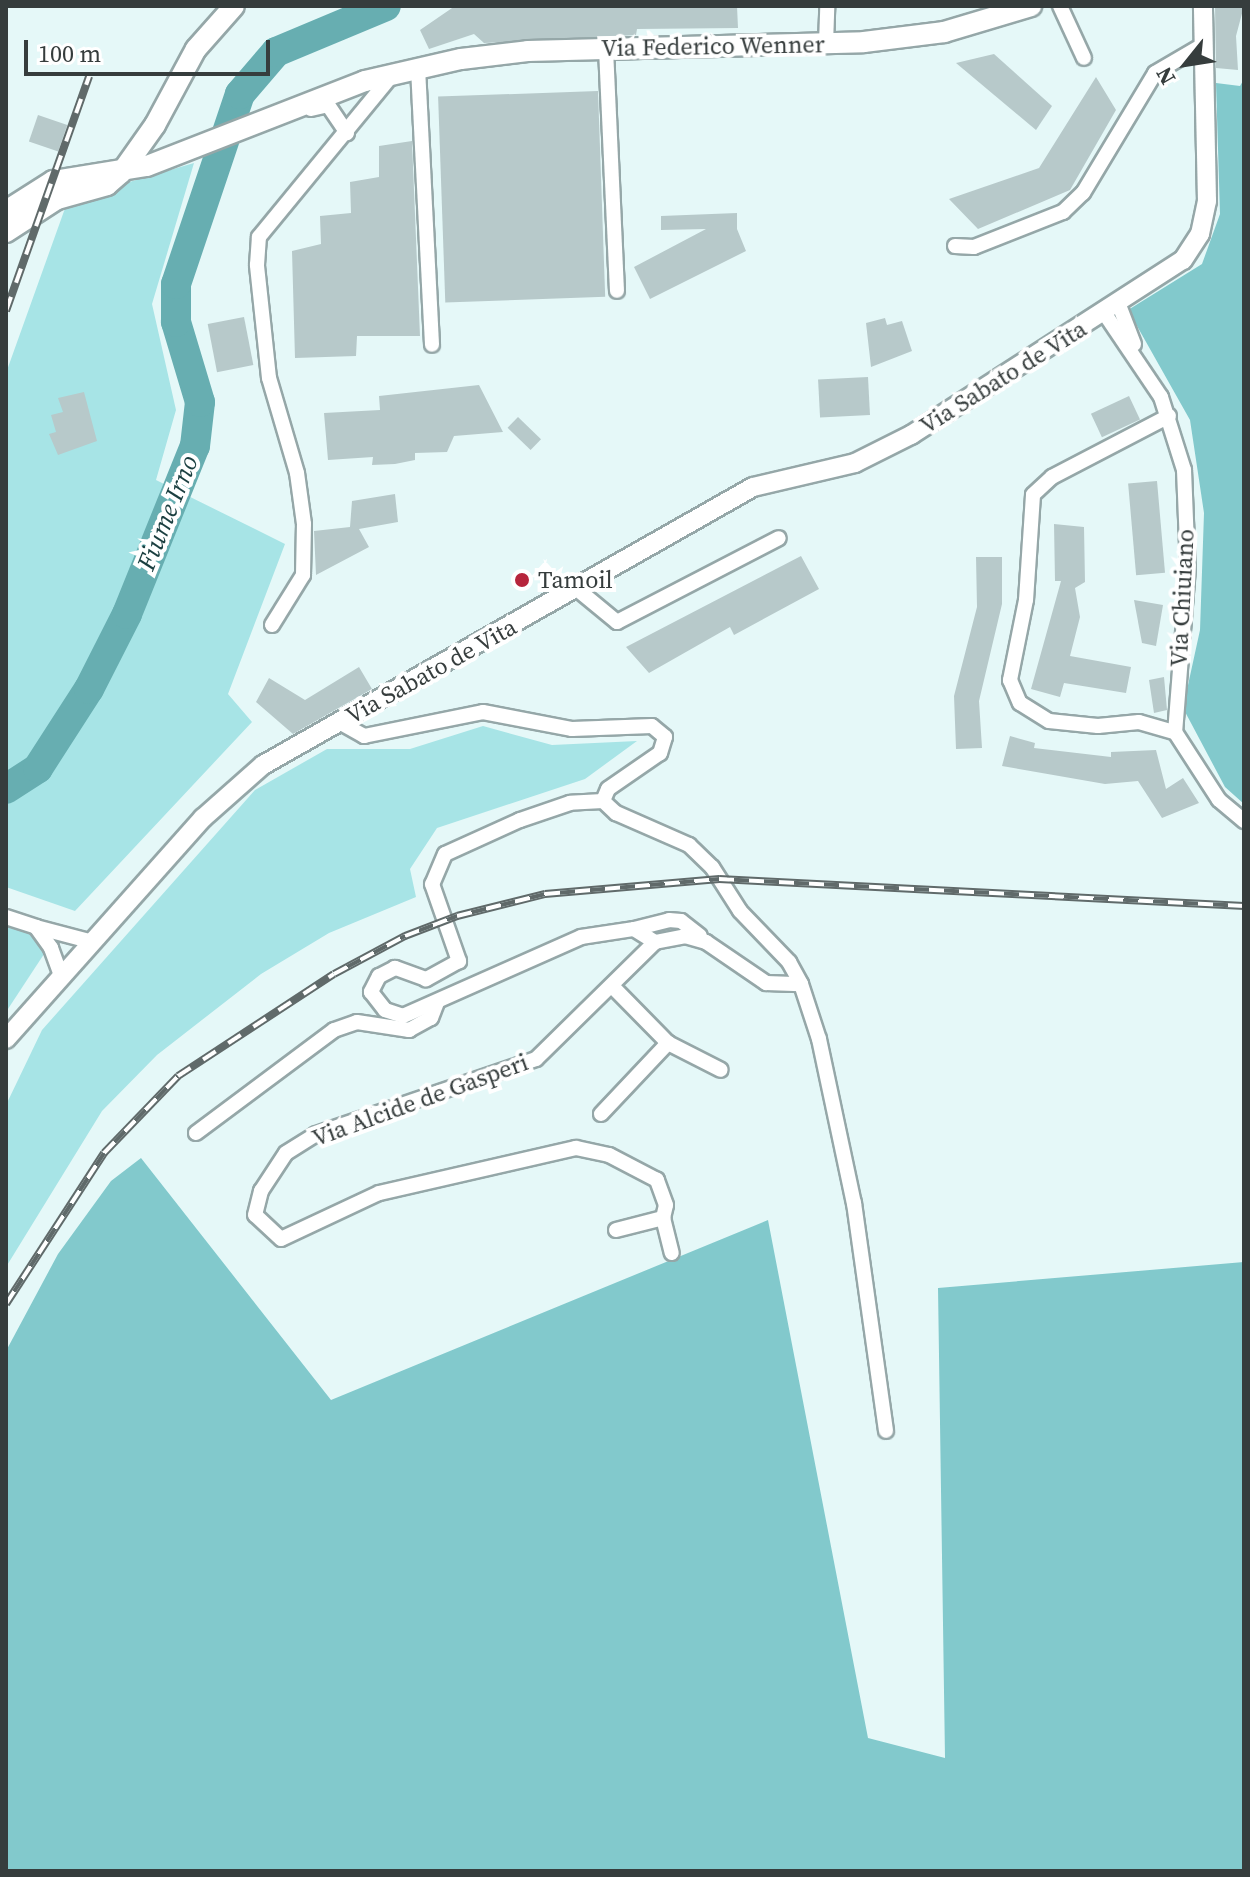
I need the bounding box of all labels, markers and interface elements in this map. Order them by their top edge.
scale bar [28,24,274,74]
north arrow [1146,24,1226,104]
street label: Via Federico Wenner [601,30,825,62]
text: 100 m [38,37,101,70]
text: N [1148,62,1182,90]
street label: Via Sabato de Vita [914,314,1092,440]
water label: Fiume Irno [131,451,205,575]
street label: Via Chiuiano [1164,528,1200,668]
place label: Tamoil [538,566,613,594]
marker: Tamoil [513,571,531,589]
street label: Via Sabato de Vita [340,612,522,730]
street label: Via Alcide de Gasperi [308,1048,532,1152]

